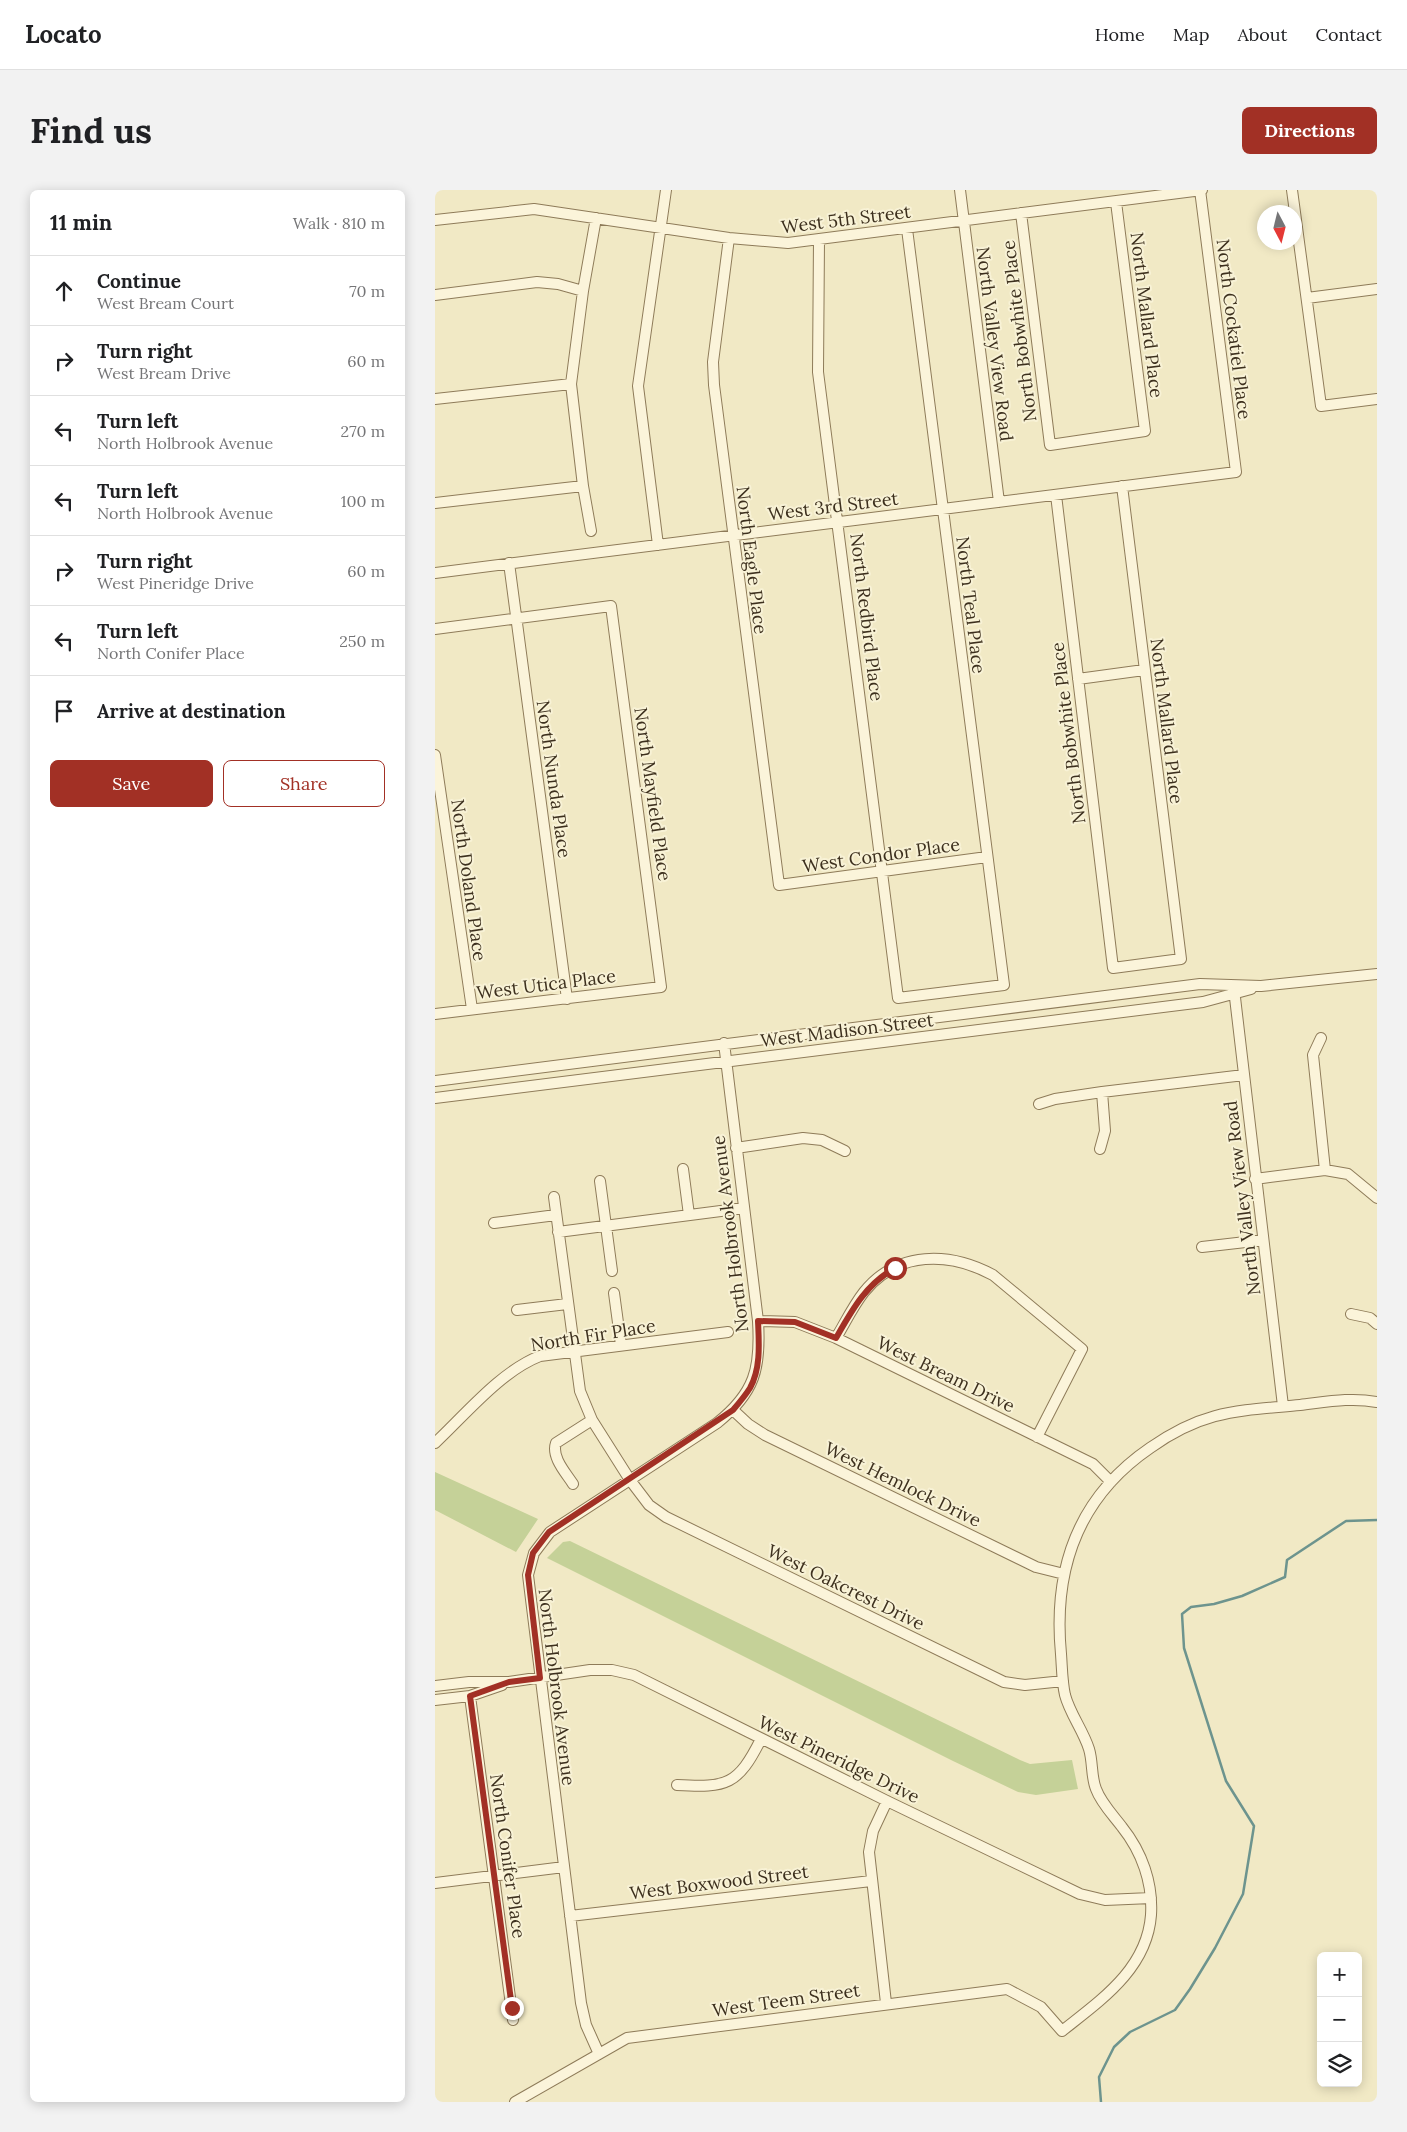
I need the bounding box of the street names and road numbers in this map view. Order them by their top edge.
street label: West 5th Street [780,200,912,238]
street label: North Mallard Place [1125,231,1169,399]
street label: North Cockatiel Place [1212,237,1257,421]
street label: North Bobwhite Place [996,239,1042,423]
street label: North Valley View Road [972,245,1018,443]
street label: North Eagle Place [732,485,773,636]
street label: West 3rd Street [766,487,900,525]
street label: North Redbird Place [845,532,889,703]
street label: North Teal Place [951,535,991,675]
street label: North Mallard Place [1145,637,1189,805]
street label: North Bobwhite Place [1045,641,1091,825]
street label: North Nunda Place [532,699,576,859]
street label: North Mayfield Place [629,706,677,883]
street label: North Doland Place [446,798,492,963]
street label: West Condor Place [801,833,962,877]
street label: West Utica Place [475,964,617,1004]
street label: West Madison Street [759,1008,935,1052]
street label: North Valley View Road [1219,1099,1265,1297]
street label: North Holbrook Avenue [706,1134,753,1334]
street label: North Fir Place [529,1314,657,1356]
street label: West Bream Drive [873,1331,1019,1417]
street label: West Hemlock Drive [821,1436,985,1532]
street label: West Oakcrest Drive [764,1539,929,1635]
street label: North Holbrook Avenue [534,1587,581,1787]
street label: West Pineridge Drive [755,1710,924,1808]
street label: North Conifer Place [485,1772,531,1940]
street label: West Boxwood Street [628,1860,810,1904]
street label: West Teem Street [711,1978,861,2022]

